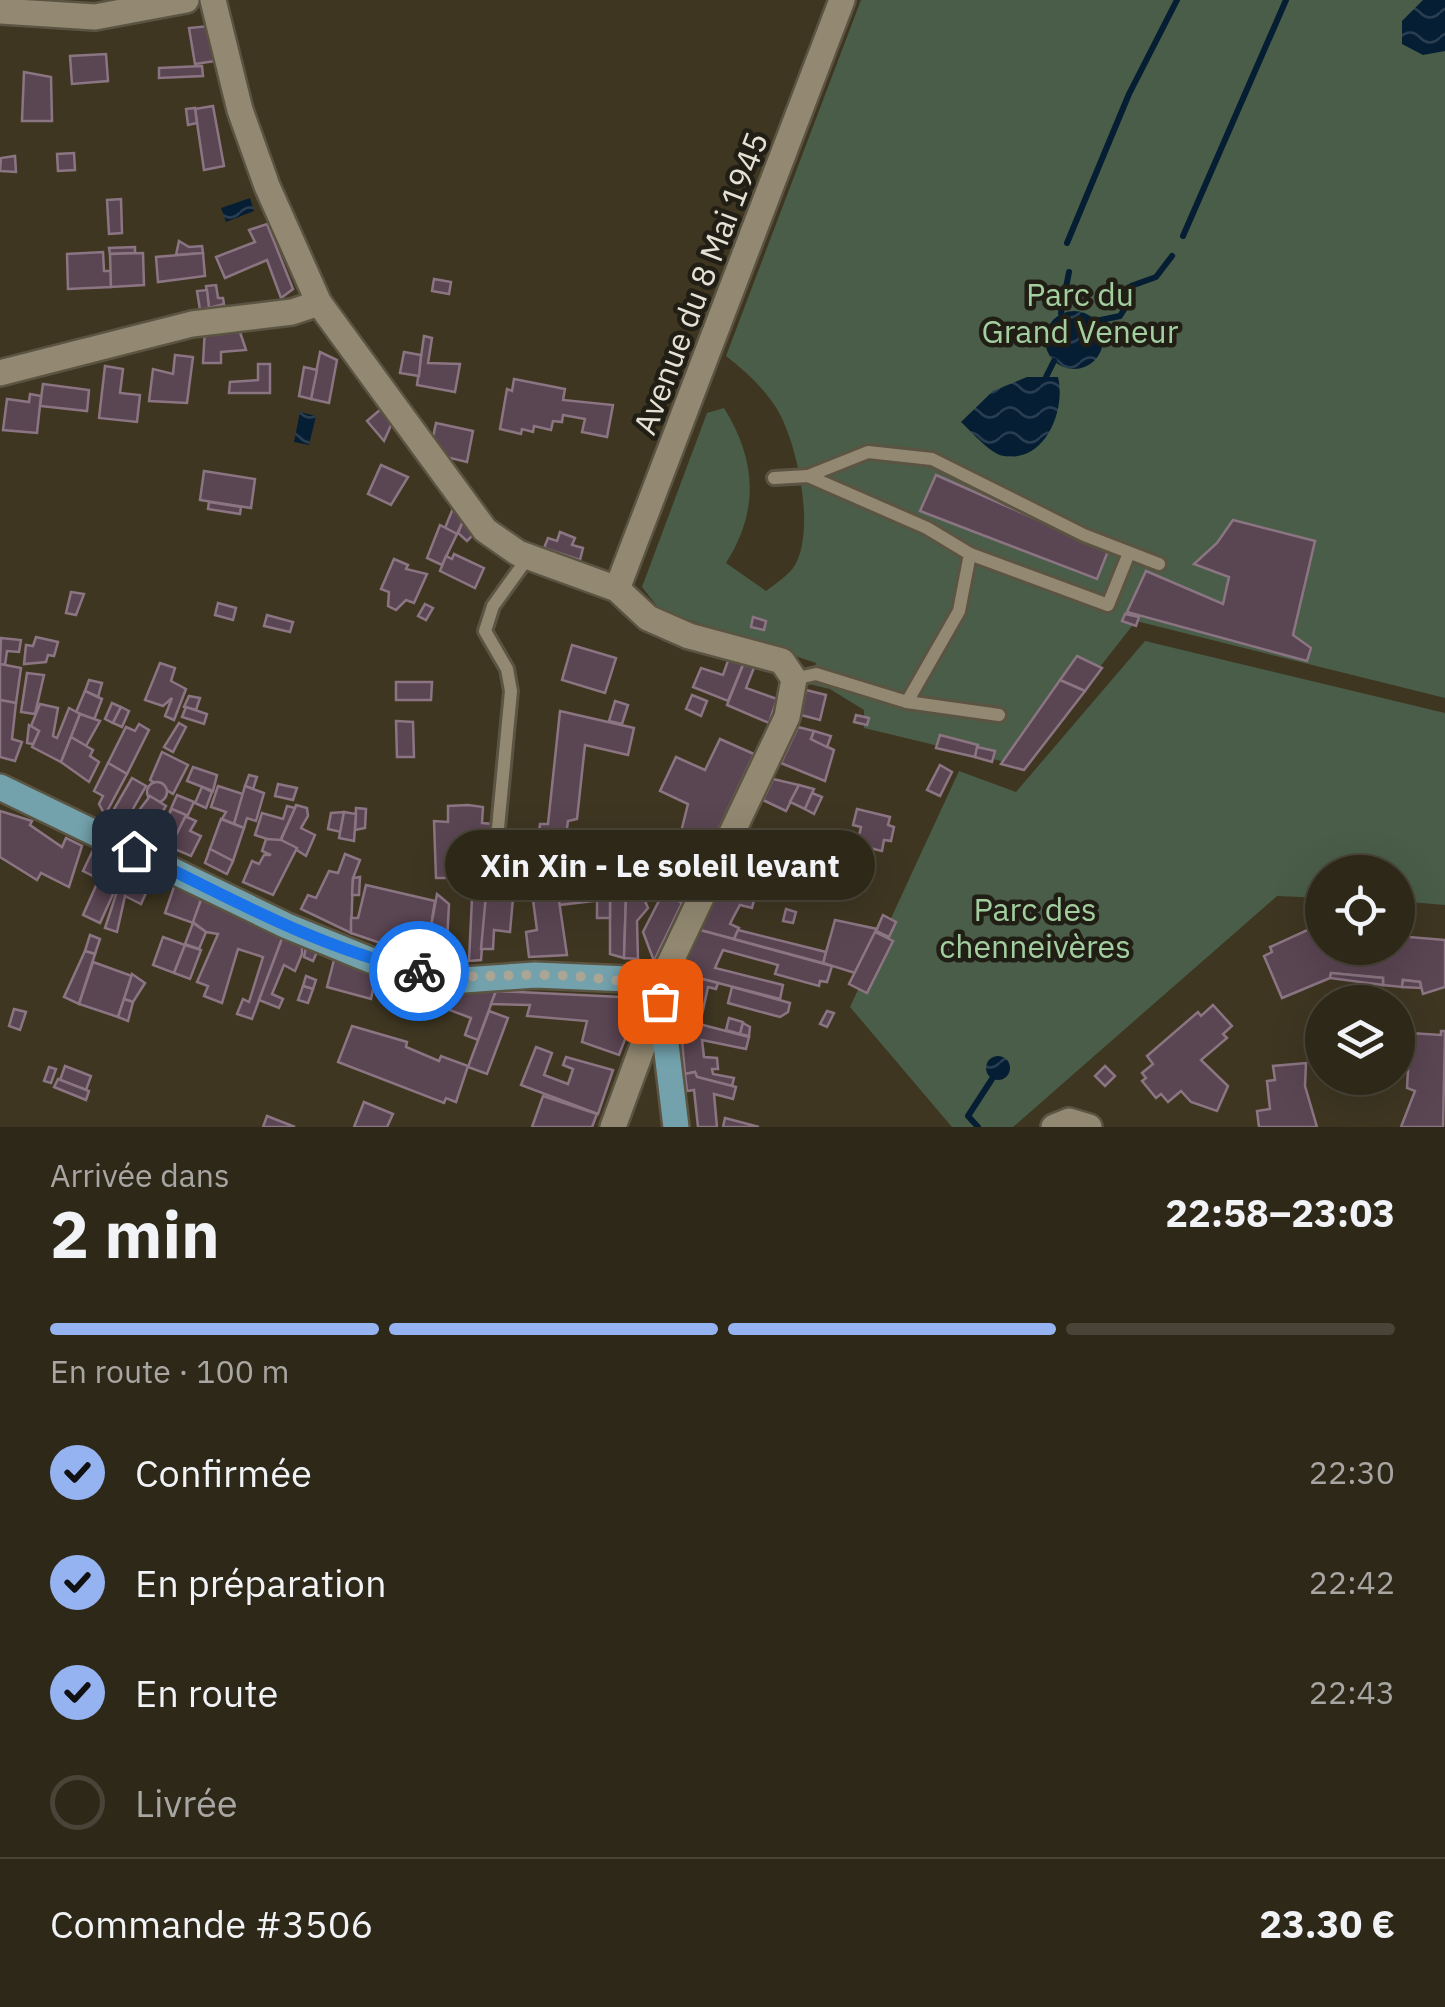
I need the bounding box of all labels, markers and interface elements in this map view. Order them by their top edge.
street label: Avenue du 8 Mai 1945 [623,126,777,440]
park label: Parc du Grand Veneur [982,273,1179,352]
pin [92,809,177,894]
icon: home [107,824,162,879]
callout: Xin Xin - Le soleil levant [445,831,875,901]
text: Xin Xin - Le soleil levant [480,844,840,886]
map controls [1305,855,1415,1095]
button: locate [1305,855,1415,965]
park label: Parc des chenneivères [939,888,1131,967]
courier [369,921,469,1021]
icon: bike [392,944,447,999]
pin [618,959,703,1044]
icon: bag [633,974,688,1029]
button: layers [1305,985,1415,1095]
text: Arrivée dans [50,1154,230,1196]
text: 22:58–23:03 [1165,1188,1395,1237]
text: 2 min [50,1191,220,1276]
text: En route · 100 m [50,1350,289,1392]
icon: check [50,1445,105,1500]
text: Confirmée [135,1448,312,1497]
text: 22:30 [1309,1451,1395,1493]
icon: check [50,1555,105,1610]
text: En préparation [135,1558,387,1607]
text: 22:42 [1309,1561,1395,1603]
icon: check [50,1665,105,1720]
text: En route [135,1668,278,1717]
text: 22:43 [1309,1671,1395,1713]
text: Livrée [135,1778,238,1827]
text: Commande #3506 [50,1899,373,1948]
text: 23.30 € [1259,1899,1395,1948]

